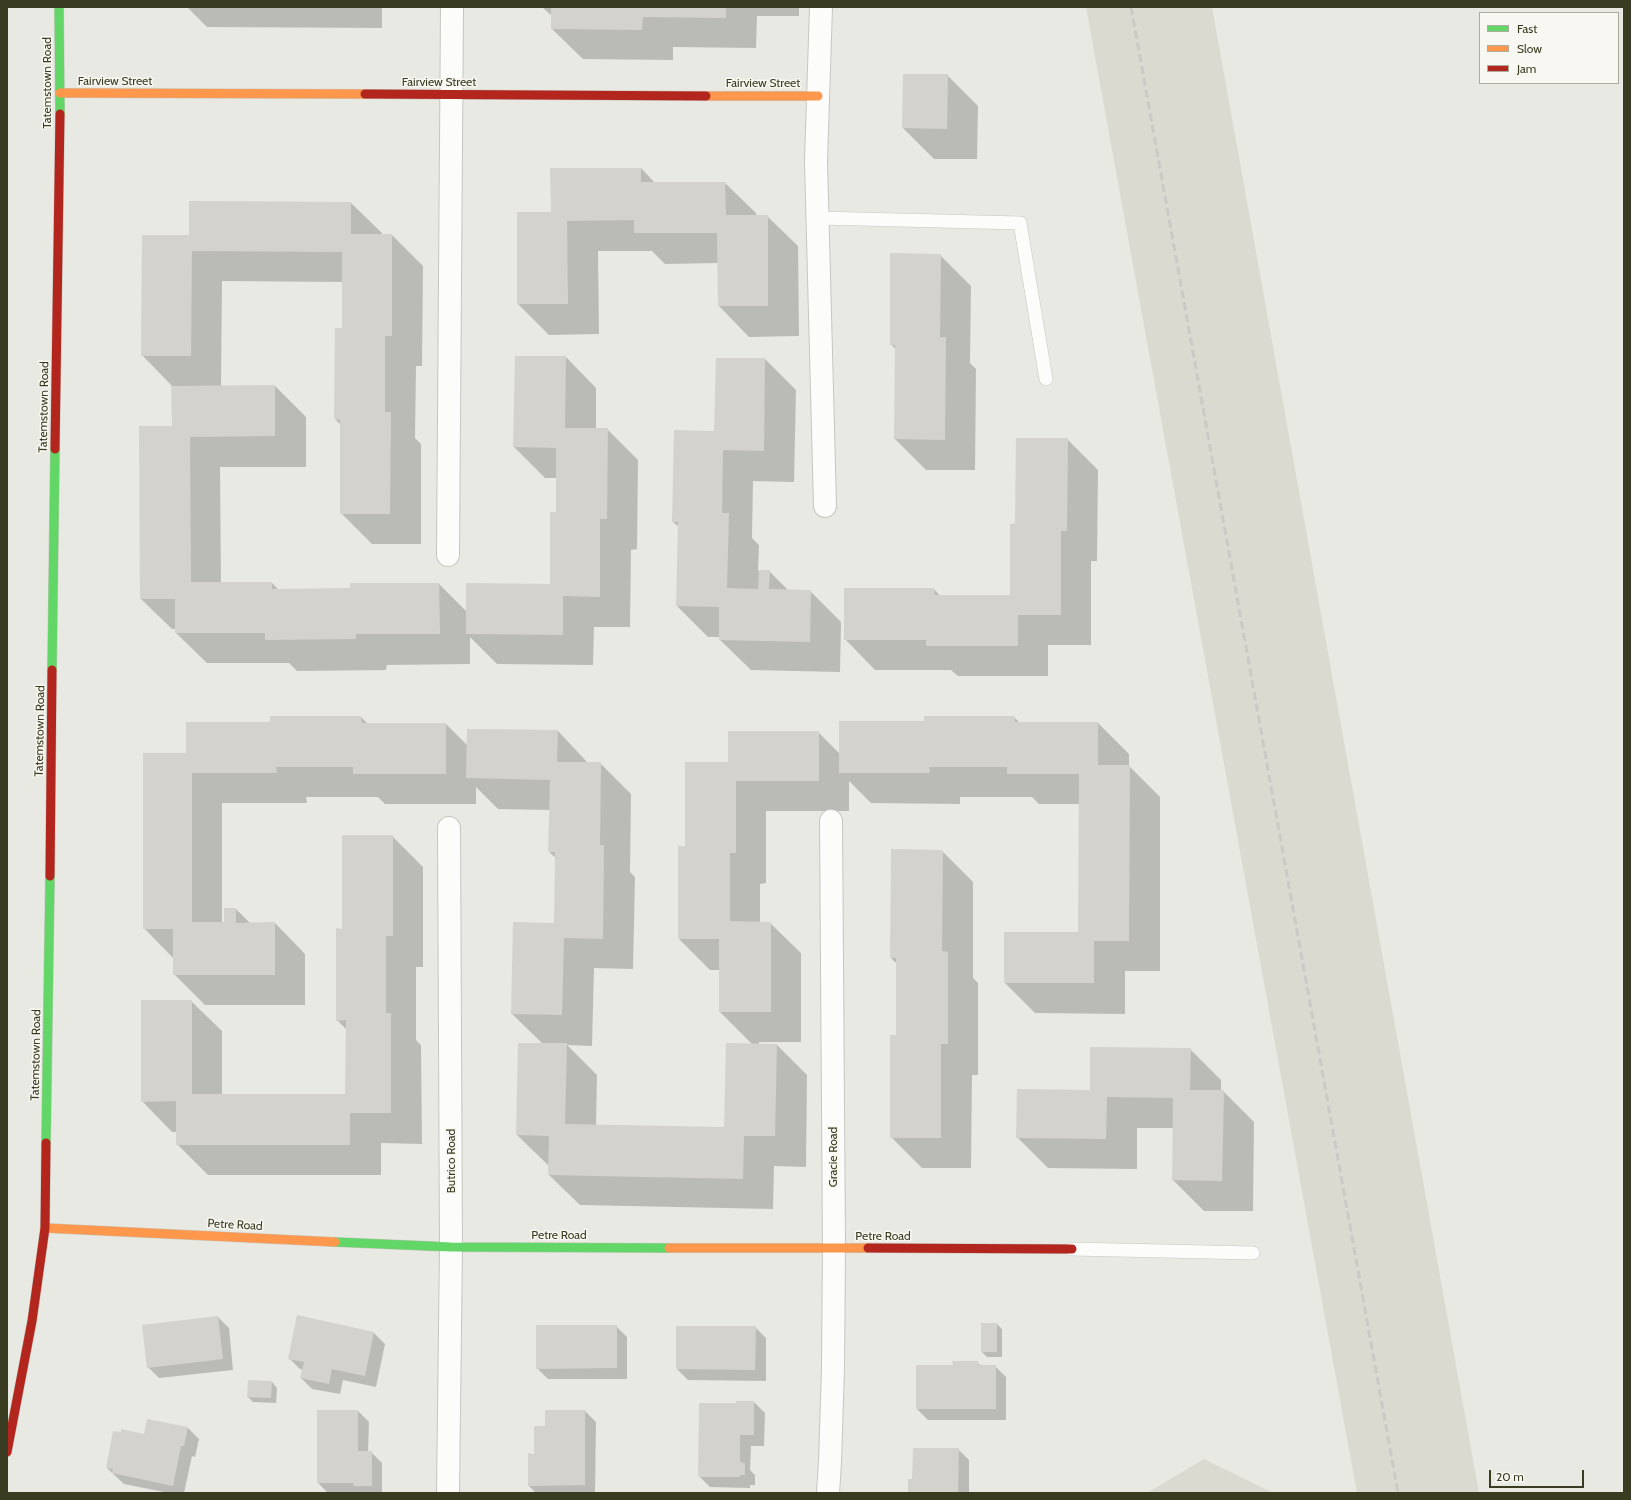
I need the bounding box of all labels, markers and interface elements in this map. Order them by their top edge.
legend [1479,12,1619,84]
text: Fast [1517,21,1537,36]
street label: Tatemstown Road [40,37,54,129]
text: Slow [1517,41,1542,56]
text: Jam [1517,61,1536,76]
street label: Fairview Street [78,74,152,88]
street label: Fairview Street [402,75,476,89]
street label: Fairview Street [726,76,800,90]
street label: Tatemstown Road [36,361,52,453]
street label: Tatemstown Road [32,685,48,777]
street label: Tatemstown Road [28,1009,44,1101]
street label: Gracie Road [826,1127,840,1187]
street label: Butrico Road [444,1129,458,1193]
street label: Petre Road [207,1216,263,1234]
street label: Petre Road [531,1228,587,1242]
street label: Petre Road [855,1229,911,1243]
scale bar [1491,1462,1586,1488]
text: 20 m [1496,1469,1524,1484]

